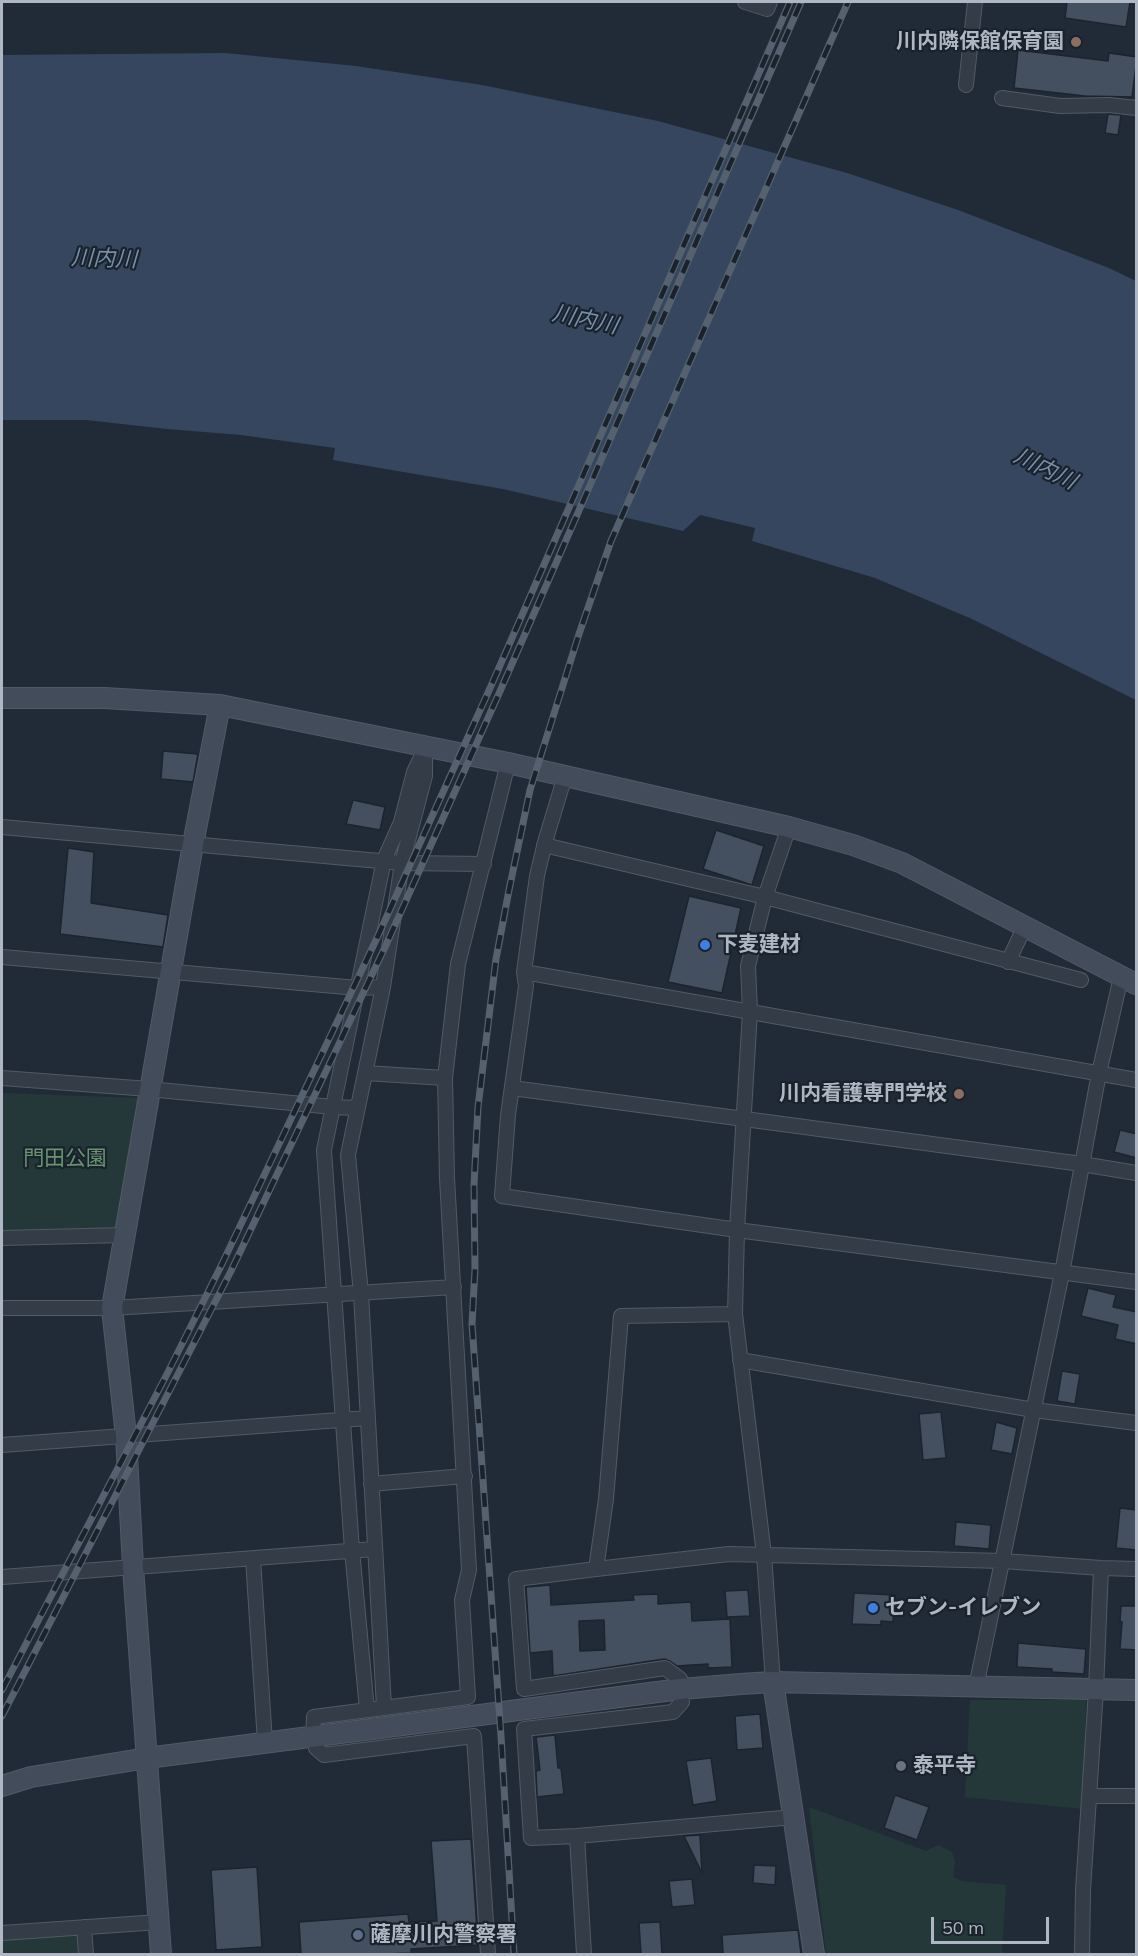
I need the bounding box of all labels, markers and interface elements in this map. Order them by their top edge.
place label: 川内隣保館保育園 [896,29,1064,55]
marker: 川内隣保館保育園 [1069,35,1083,49]
water label: 川内川 [71,245,137,273]
water label: 川内川 [550,300,620,340]
water label: 川内川 [1010,443,1080,495]
place label: 下麦建材 [717,932,801,958]
marker: 下麦建材 [698,938,712,952]
place label: 川内看護専門学校 [779,1081,947,1107]
marker: 川内看護専門学校 [952,1087,966,1101]
park label: 門田公園 [23,1146,107,1172]
place label: セブン-イレブン [885,1595,1041,1621]
marker: セブン-イレブン [866,1601,880,1615]
place label: 泰平寺 [913,1753,976,1779]
marker: 泰平寺 [894,1759,908,1773]
scale bar [934,1905,1052,1943]
text: 50 m [942,1916,984,1939]
place label: 薩摩川内警察署 [370,1922,517,1948]
marker: 薩摩川内警察署 [351,1928,365,1942]

